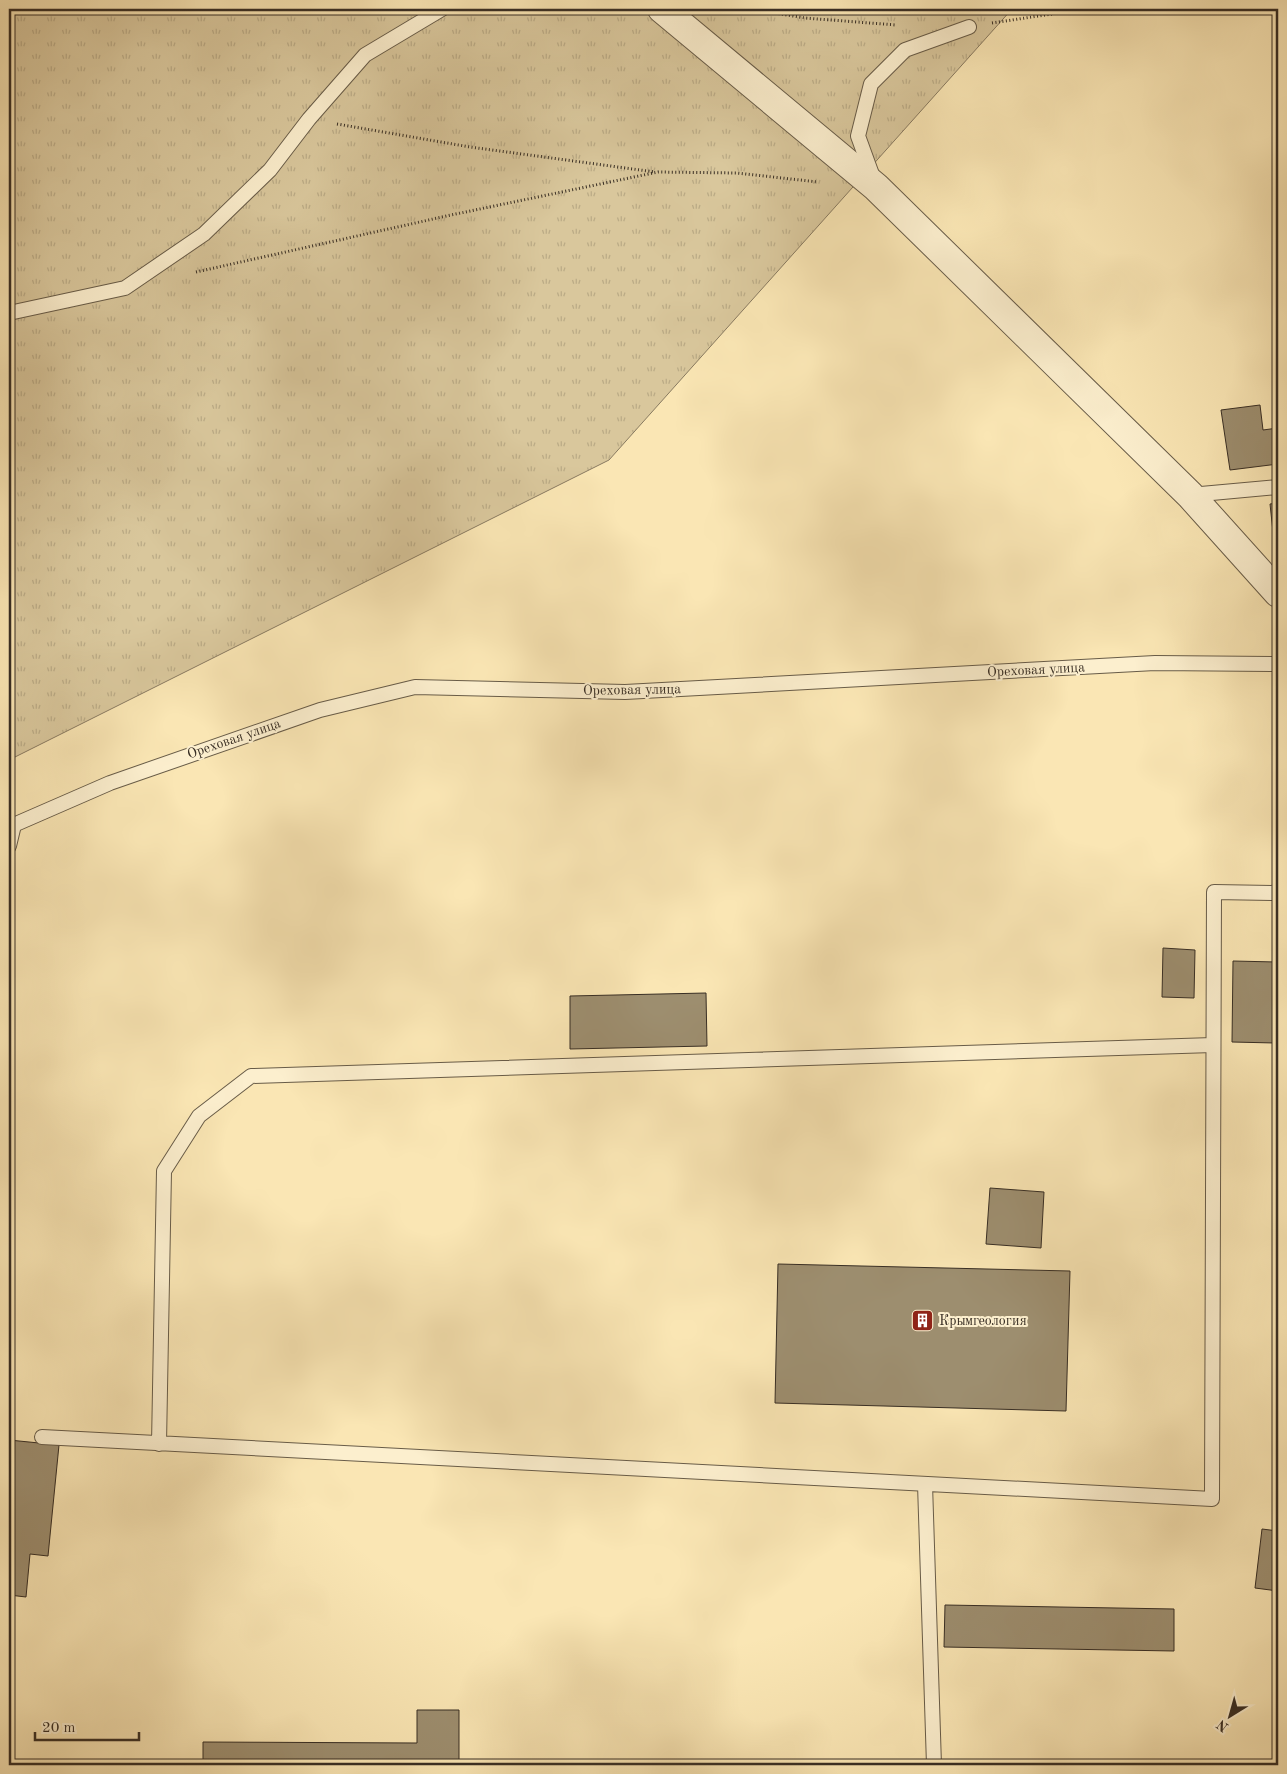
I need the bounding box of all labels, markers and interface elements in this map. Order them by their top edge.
street label: Ореховая улица [987,660,1085,680]
street label: Ореховая улица [583,682,681,698]
street label: Ореховая улица [185,716,283,762]
building icon: Крымгеология [911,1309,935,1333]
place label: Крымгеология [939,1314,1027,1328]
north arrow [1204,1692,1254,1742]
scale bar [35,1709,139,1741]
text: N [1214,1717,1231,1734]
text: 20 m [42,1721,76,1736]

